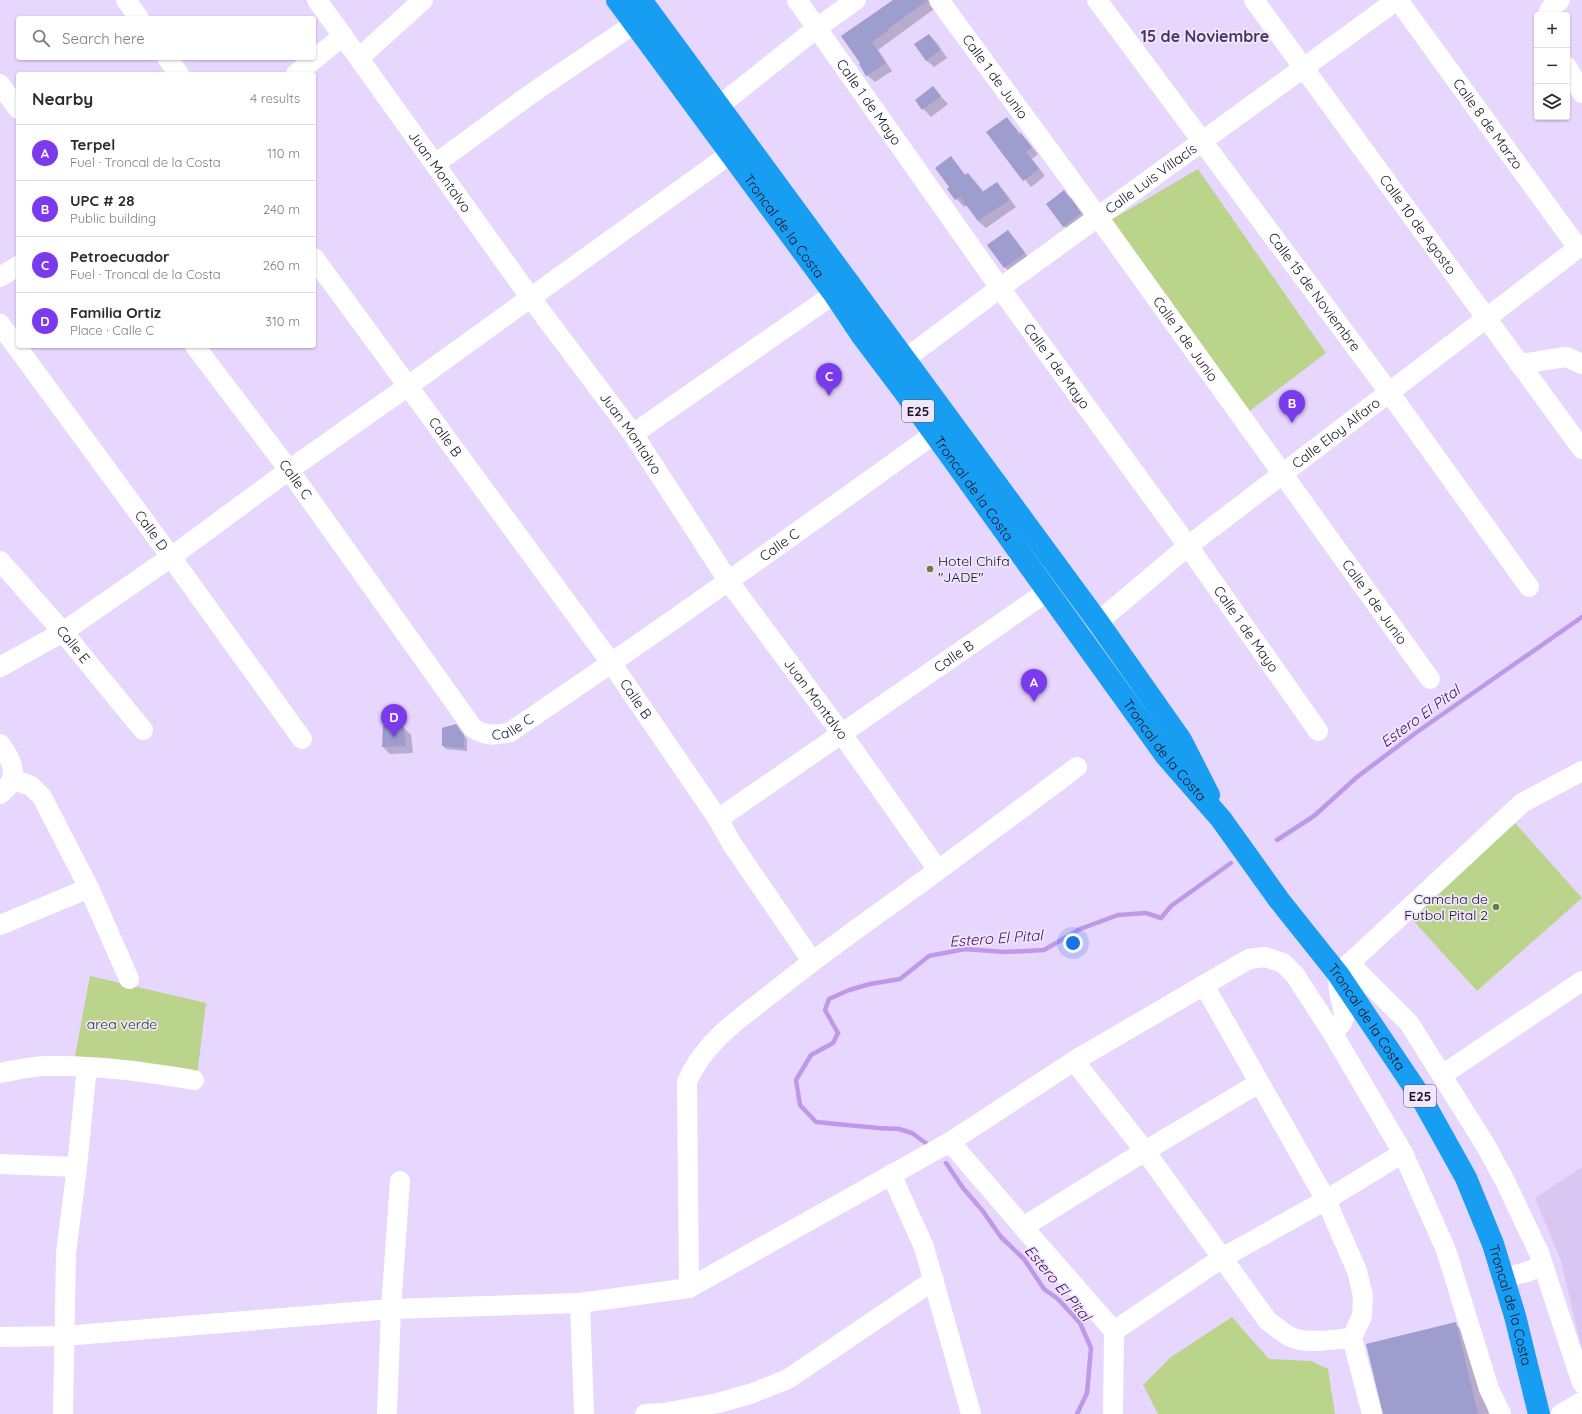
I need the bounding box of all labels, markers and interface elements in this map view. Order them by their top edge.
map controls [1534,12,1570,120]
button: + [1534,12,1570,48]
search box [16,16,316,60]
district label: 15 de Noviembre [1141,26,1269,46]
icon: search [30,27,52,49]
text: Search here [62,29,145,48]
street label: Calle 1 de Junio [958,31,1032,122]
button: − [1534,48,1570,84]
street label: Calle 1 de Mayo [832,56,906,149]
street label: Calle 8 de Marzo [1449,75,1527,173]
button: layers [1534,84,1570,120]
text: Nearby [32,88,93,109]
text: 4 results [250,90,300,106]
street label: Juan Montalvo [405,127,475,216]
text: Terpel [70,135,115,154]
street label: Calle Luis Villacís [1102,139,1200,218]
text: A [41,145,49,161]
text: 110 m [267,145,300,161]
text: Fuel · Troncal de la Costa [70,154,221,170]
street label: Troncal de la Costa [739,170,828,282]
street label: Calle 10 de Agosto [1376,171,1460,278]
text: UPC # 28 [70,191,135,210]
text: B [41,201,49,217]
text: 240 m [263,201,300,217]
text: Public building [70,210,156,226]
street label: Calle 15 de Noviembre [1264,229,1365,355]
text: Petroecuador [70,247,170,266]
text: C [41,257,49,273]
text: 260 m [263,257,300,273]
text: Fuel · Troncal de la Costa [70,266,221,282]
street label: Calle 1 de Junio [1149,293,1222,385]
text: Familia Ortiz [70,303,161,322]
text: D [40,313,50,329]
text: 310 m [265,313,300,329]
street label: Calle 1 de Mayo [1020,320,1094,412]
text: Place · Calle C [70,322,154,338]
pin: C [816,363,842,396]
street label: Juan Montalvo [596,389,666,478]
pin: B [1279,390,1305,423]
street label: Calle Eloy Alfaro [1288,394,1384,472]
road number: E25 [902,400,934,422]
street label: Calle B [425,414,466,460]
street label: Troncal de la Costa [930,432,1018,545]
street label: Calle C [275,456,316,503]
street label: Calle D [131,507,172,554]
street label: Calle C [756,525,803,565]
place label: Hotel Chifa "JADE" [938,552,1010,586]
street label: Calle 1 de Junio [1338,556,1411,648]
marker: Hotel Chifa "JADE" [925,564,935,574]
street label: Calle 1 de Mayo [1210,582,1283,676]
street label: Calle E [52,622,94,667]
street label: Calle B [930,636,977,676]
street label: Juan Montalvo [780,655,852,743]
pin: A [1021,669,1047,702]
street label: Calle B [616,675,656,723]
water label: Estero El Pital [1377,680,1465,751]
street label: Troncal de la Costa [1119,695,1210,805]
pin: D [381,704,407,737]
street label: Calle C [491,710,537,744]
place label: Camcha de Futbol Pital 2 [1404,890,1488,924]
marker: Camcha de Futbol Pital 2 [1491,902,1501,912]
water label: Estero El Pital [949,925,1045,951]
your location [1063,933,1083,953]
street label: Troncal de la Costa [1324,960,1409,1074]
park label: area verde [87,1015,157,1033]
road number: E25 [1404,1085,1436,1107]
water label: Estero El Pital [1021,1241,1096,1326]
street label: Troncal de la Costa [1485,1242,1536,1367]

